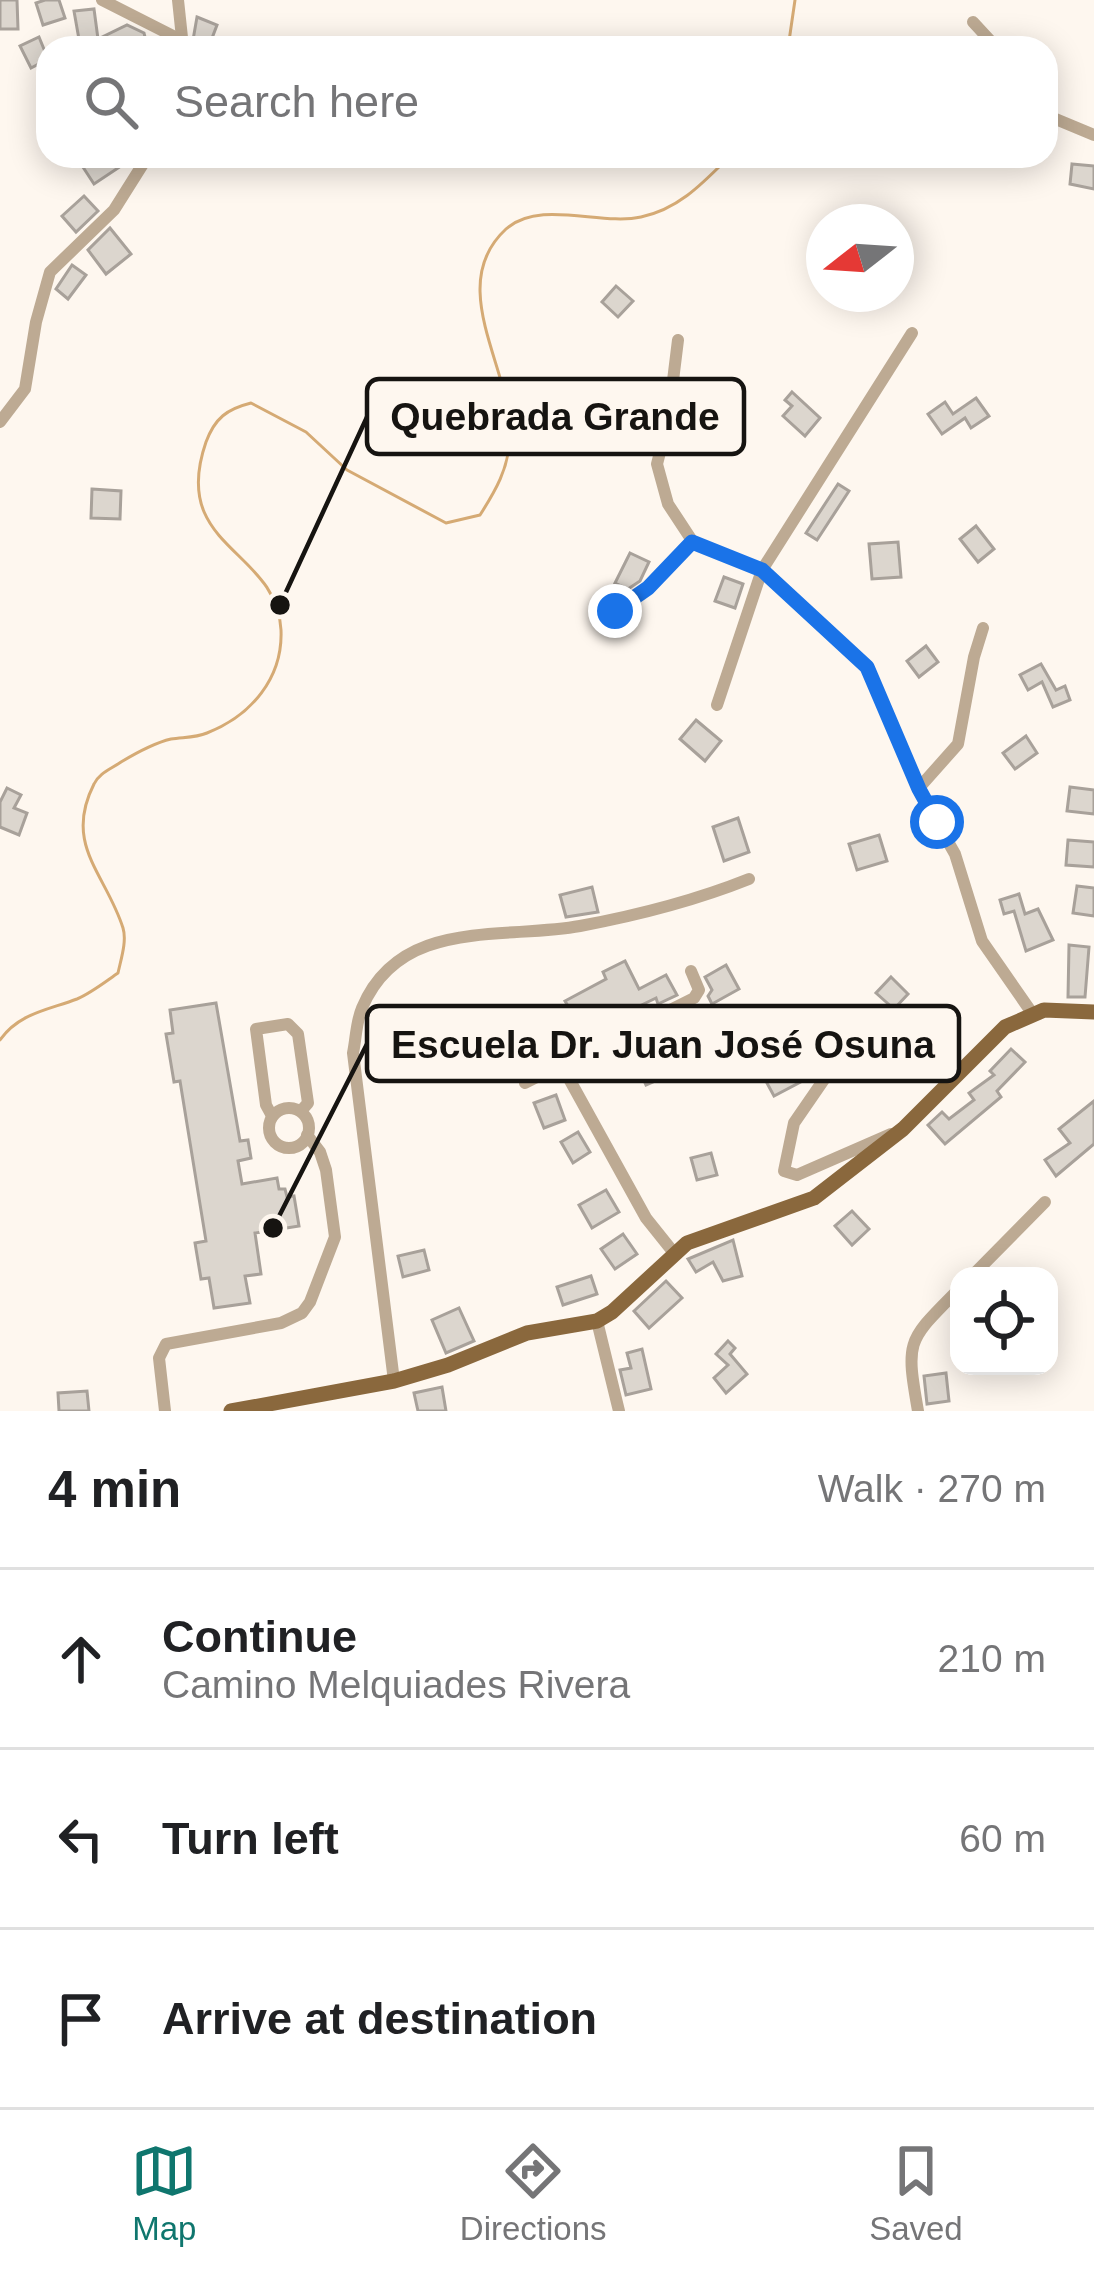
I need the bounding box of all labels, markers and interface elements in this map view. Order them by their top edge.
search box [36,36,1058,168]
icon: search [78,69,144,135]
text: Search here [174,76,419,127]
north arrow [806,204,914,312]
callout: Quebrada Grande [367,379,744,454]
text: Quebrada Grande [390,395,720,438]
route end [588,584,642,638]
route start [910,795,964,849]
callout: Escuela Dr. Juan José Osuna [367,1006,959,1081]
text: Escuela Dr. Juan José Osuna [391,1023,935,1066]
map controls [950,1267,1058,1375]
button: locate [950,1267,1058,1375]
text: 4 min [48,1461,181,1518]
text: Walk · 270 m [818,1467,1046,1510]
text: Continue [162,1611,357,1662]
icon: ahead [48,1626,114,1692]
text: 210 m [938,1637,1046,1680]
text: Camino Melquiades Rivera [162,1663,630,1706]
icon: left [48,1806,114,1872]
text: Turn left [162,1813,339,1864]
text: 60 m [959,1817,1046,1860]
icon: arrive [48,1986,114,2052]
text: Arrive at destination [162,1993,597,2044]
tab: Map [131,2138,197,2248]
tab: Directions [460,2138,607,2248]
tab: Saved [869,2138,963,2248]

